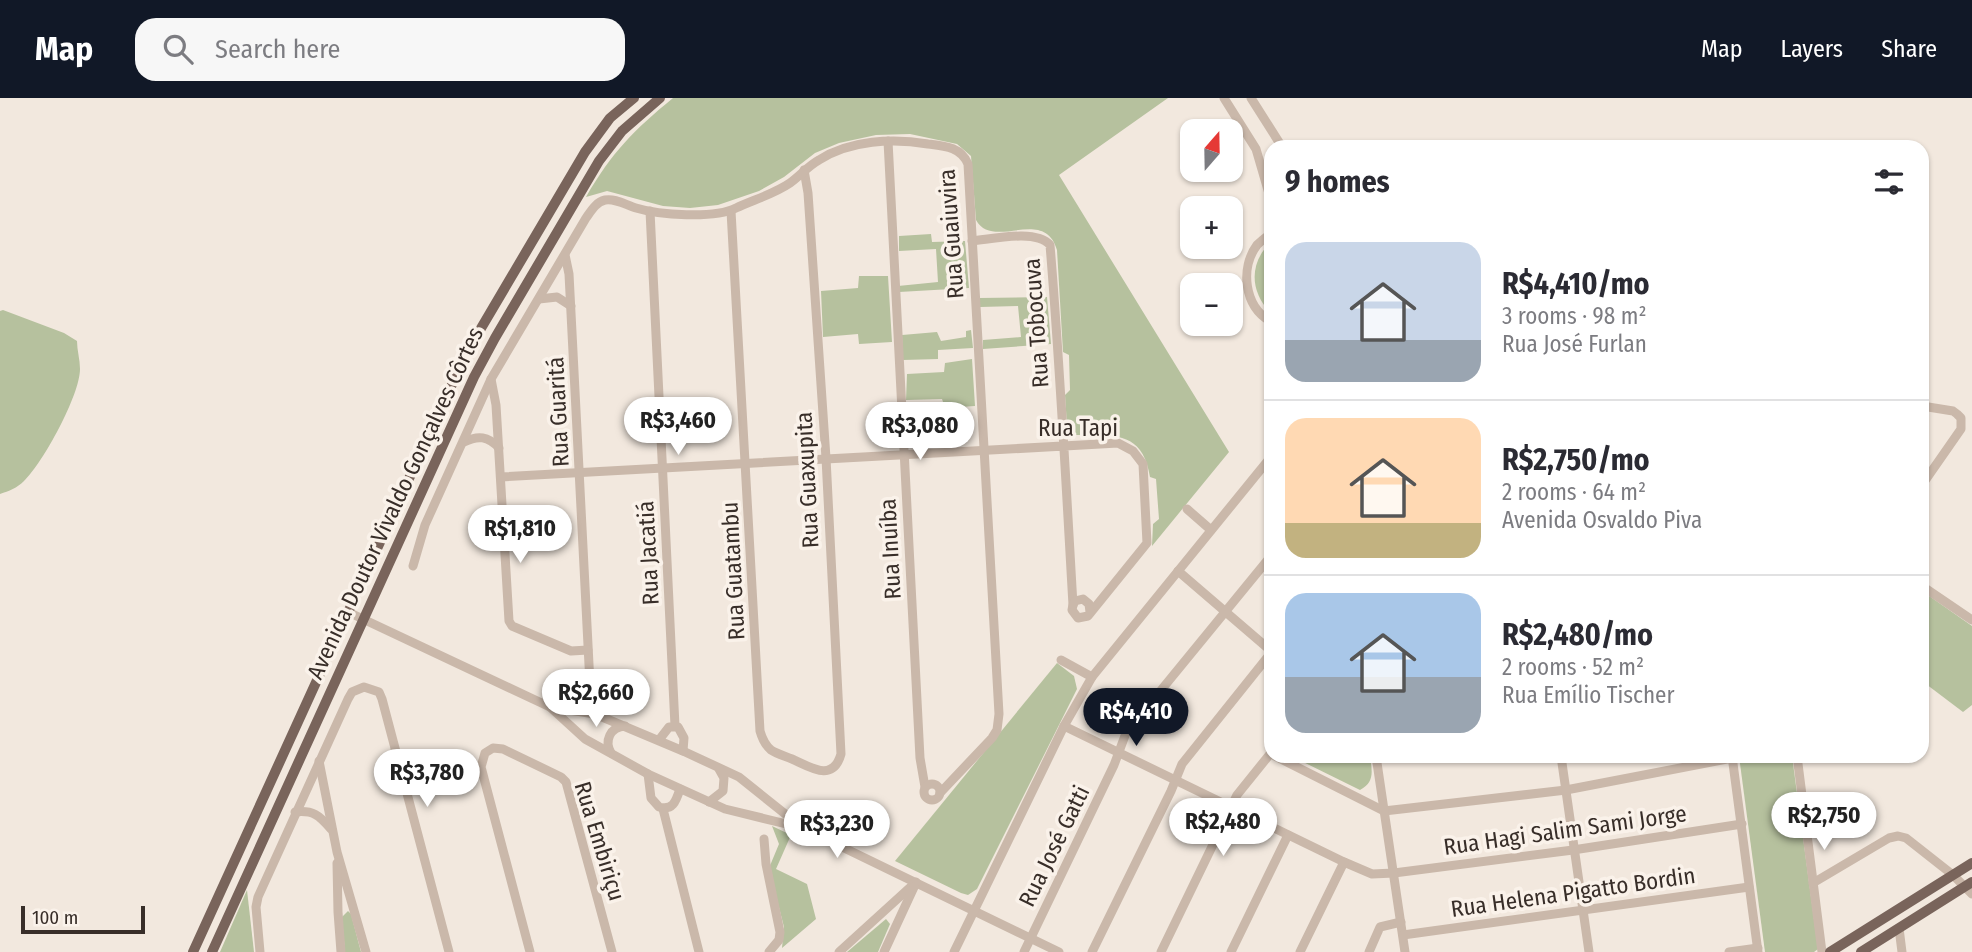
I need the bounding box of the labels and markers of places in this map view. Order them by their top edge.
pin: R$3,460 [613,398,743,457]
pin: R$3,080 [855,402,985,462]
pin: R$1,810 [455,505,585,565]
pin: R$2,660 [531,670,661,729]
pin: R$4,410 [1071,688,1201,748]
pin: R$3,780 [362,750,492,809]
pin: R$2,750 [1759,792,1889,852]
pin: R$2,480 [1158,798,1288,858]
pin: R$3,230 [772,800,902,860]

